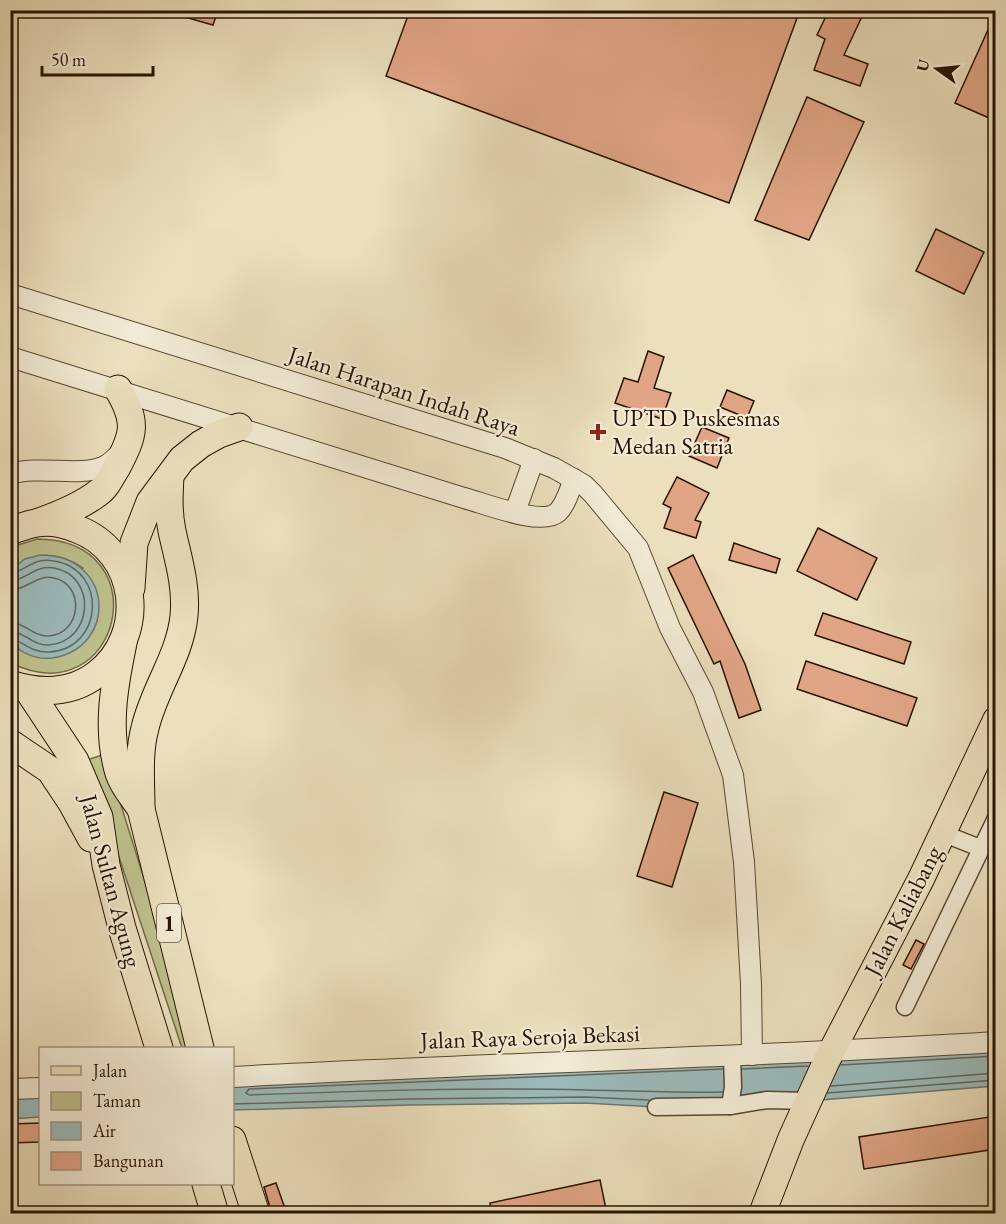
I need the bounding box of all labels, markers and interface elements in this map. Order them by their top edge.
scale bar [42,39,153,77]
north arrow [907,39,967,99]
text: 50 m [51,48,86,71]
text: U [911,57,935,74]
street label: Jalan Harapan Indah Raya [282,338,524,443]
place label: UPTD Puskesmas Medan Satria [612,402,780,461]
marker: UPTD Puskesmas Medan Satria [589,423,607,441]
street label: Jalan Sultan Agung [73,789,150,971]
street label: Jalan Kaliabang [856,840,949,983]
road number: 1 [157,904,181,942]
street label: Jalan Raya Seroja Bekasi [418,1017,640,1056]
legend [39,1047,234,1185]
text: Jalan [91,1059,128,1082]
text: Taman [93,1089,142,1112]
text: Air [92,1119,116,1142]
text: Bangunan [93,1149,164,1172]

